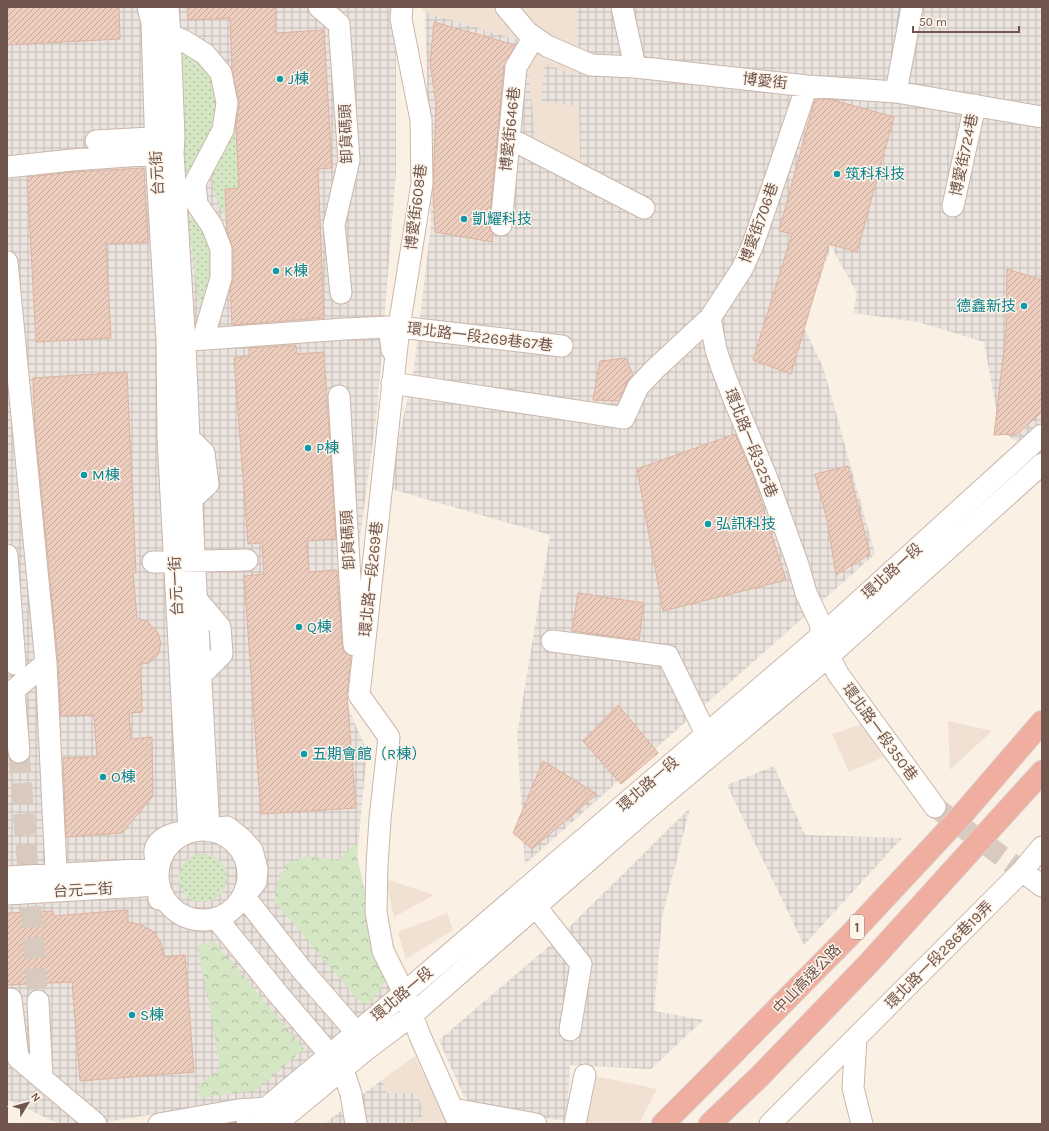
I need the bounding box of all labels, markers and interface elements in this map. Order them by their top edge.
scale bar [913,8,1019,34]
text: 50 m [919,15,947,29]
place label: J棟 [288,70,309,88]
street label: 博愛街 [742,70,788,92]
marker: J棟 [275,74,285,84]
street label: 博愛街646巷 [497,86,523,172]
street label: 卸貨碼頭 [336,104,356,164]
street label: 博愛街724巷 [946,112,982,198]
street label: 台元街 [147,150,167,196]
street label: 博愛街608巷 [402,163,430,251]
place label: 筑科科技 [845,165,905,183]
marker: 筑科科技 [832,169,842,179]
street label: 博愛街706巷 [736,180,782,266]
place label: 凱耀科技 [472,210,532,228]
marker: 凱耀科技 [459,214,469,224]
place label: K棟 [284,262,308,280]
marker: K棟 [271,266,281,276]
place label: 德鑫新技 [956,297,1016,315]
marker: 德鑫新技 [1019,301,1029,311]
street label: 環北路一段269巷67巷 [406,319,554,355]
street label: 環北路一段325巷 [721,386,781,500]
place label: P棟 [316,439,339,457]
marker: P棟 [303,443,313,453]
place label: M棟 [92,466,120,484]
marker: M棟 [79,470,89,480]
street label: 卸貨碼頭 [337,510,359,570]
place label: 弘訊科技 [716,515,776,533]
marker: 弘訊科技 [703,519,713,529]
street label: 環北路一段269巷 [356,520,386,638]
street label: 環北路一段 [858,539,926,603]
street label: 台元一街 [165,556,187,616]
place label: Q棟 [307,618,332,636]
marker: Q棟 [294,622,304,632]
street label: 環北路一段350巷 [839,680,921,784]
place label: 五期會館（R棟） [312,745,426,763]
marker: 五期會館（R棟） [299,749,309,759]
street label: 環北路一段 [614,753,682,815]
place label: O棟 [111,768,136,786]
marker: O棟 [98,772,108,782]
street label: 台元二街 [53,879,113,901]
street label: 環北路一段286巷19弄 [881,897,997,1013]
road number: 1 [850,915,864,939]
street label: 中山高速公路 [769,940,845,1018]
street label: 環北路一段 [367,963,437,1025]
place label: S棟 [140,1006,164,1024]
marker: S棟 [127,1010,137,1020]
north arrow [8,1083,48,1123]
text: N [28,1090,43,1104]

